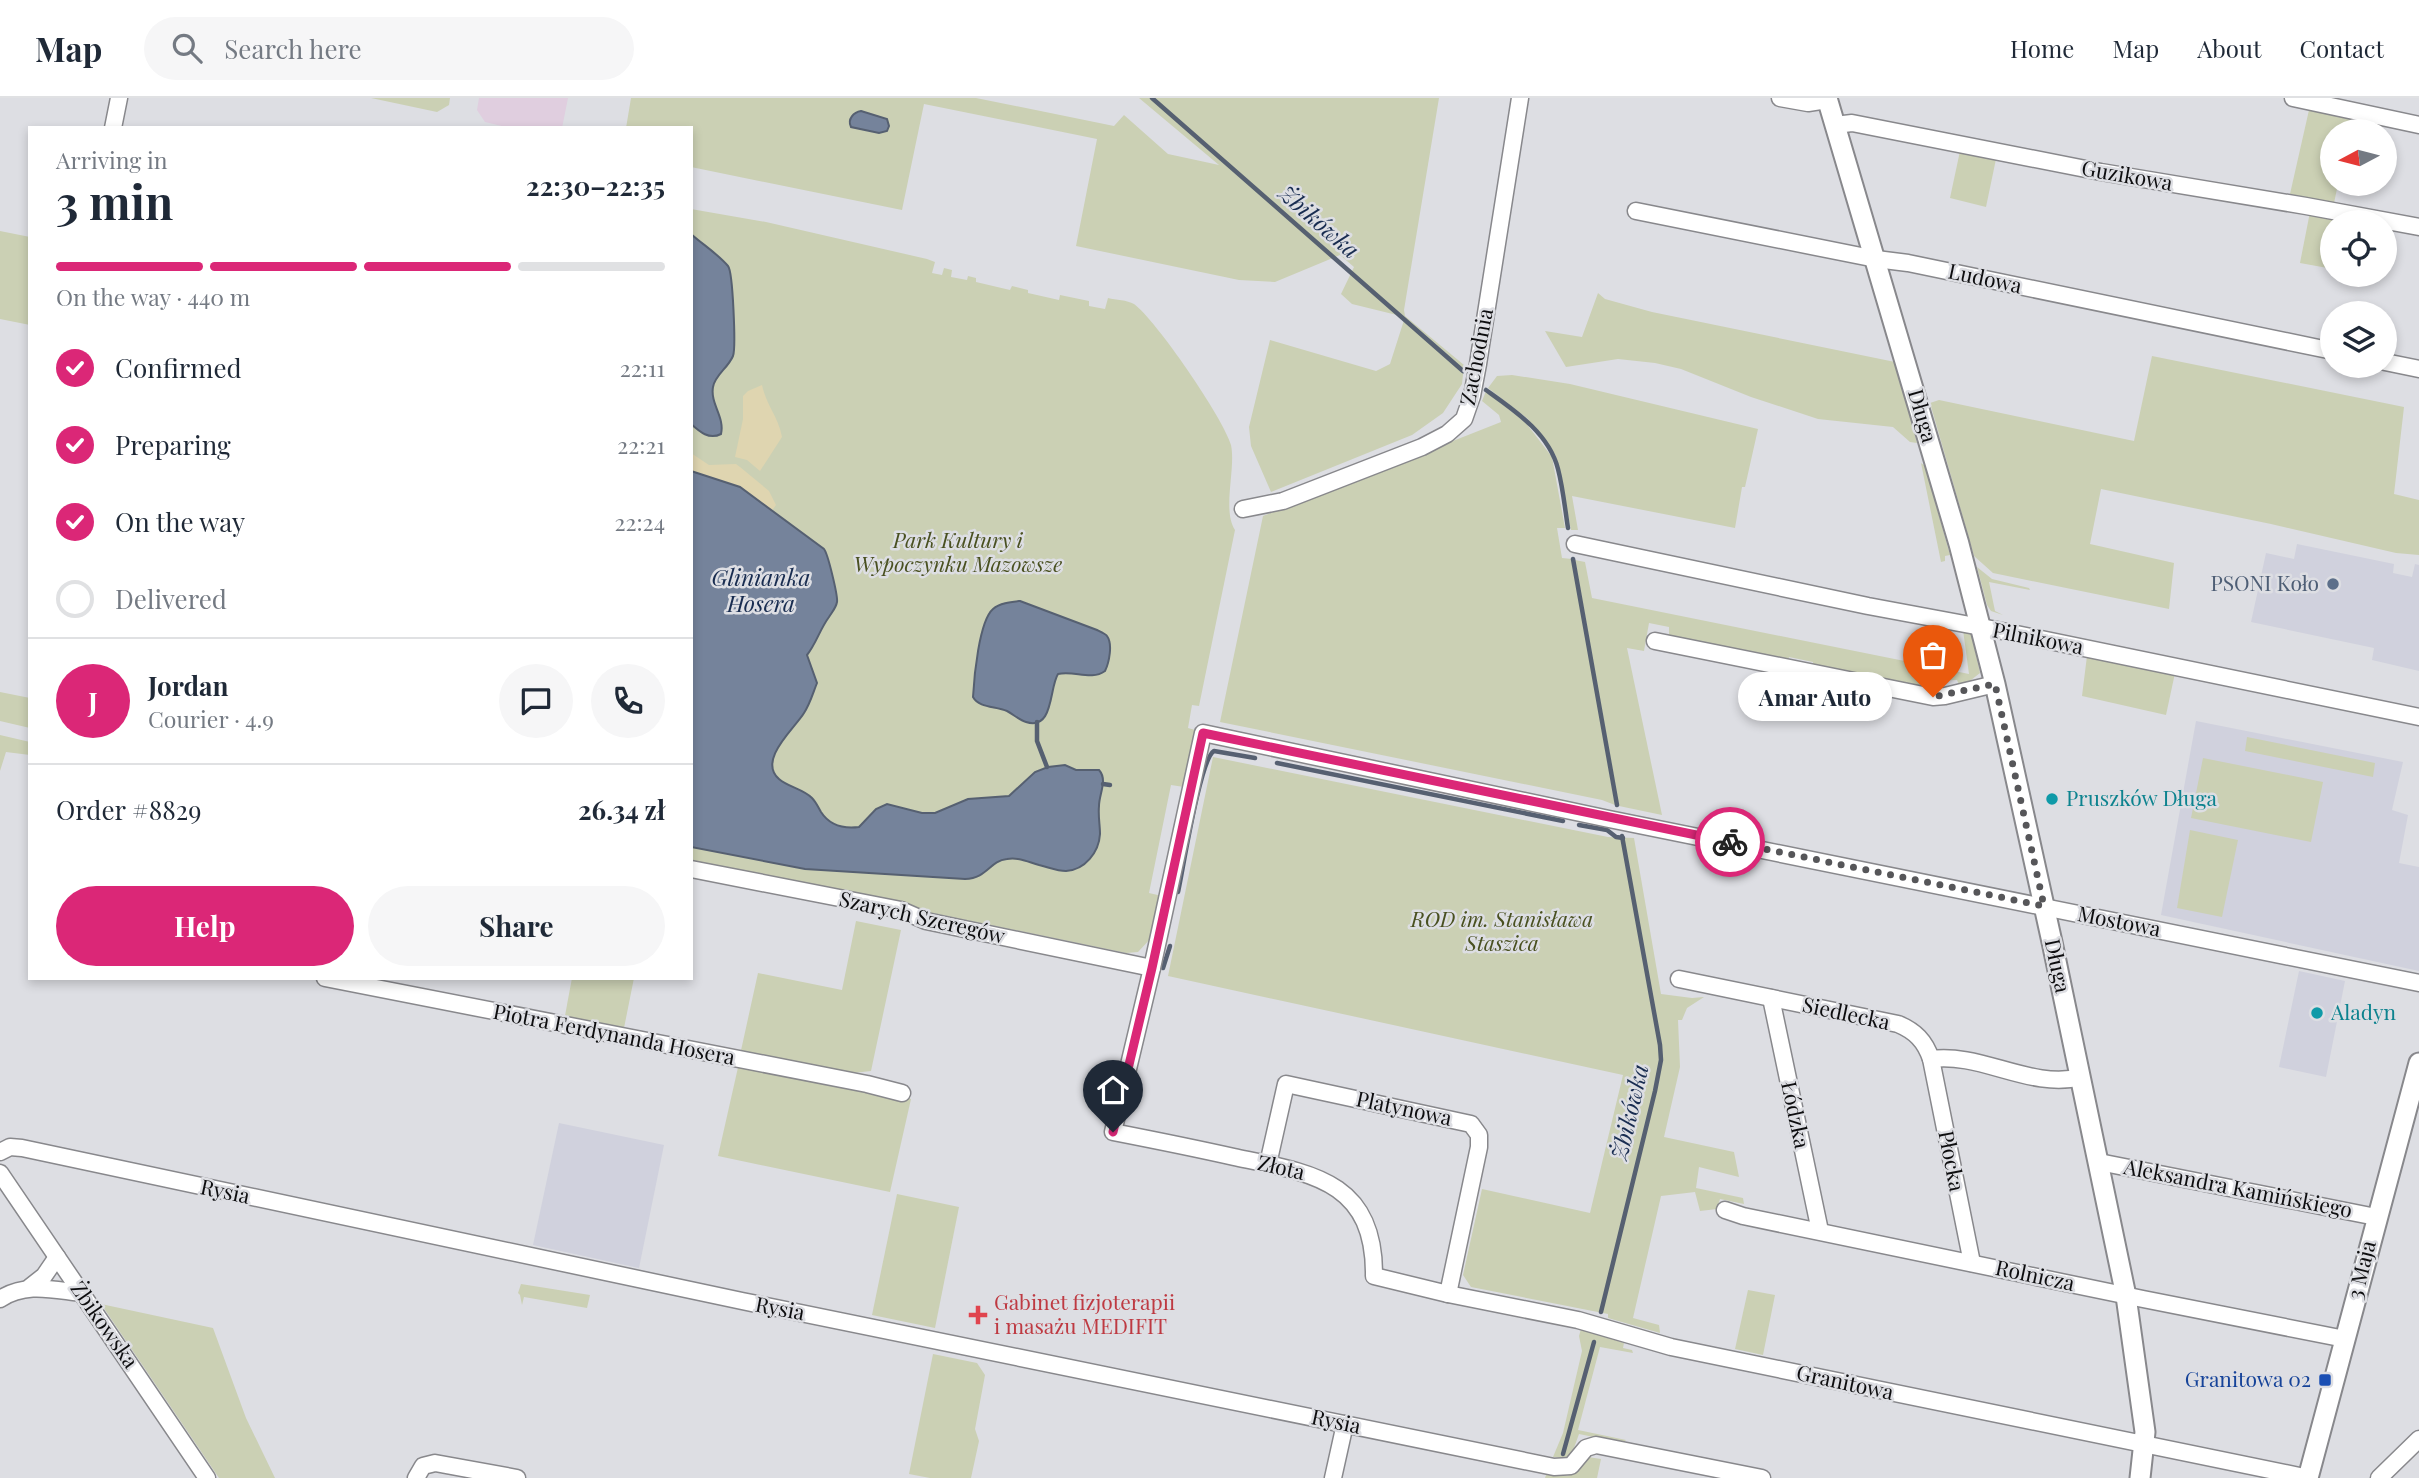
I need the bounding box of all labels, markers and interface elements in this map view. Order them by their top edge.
search box [144,17,634,80]
text: Map [35,26,102,70]
icon: search [168,29,206,67]
text: Search here [224,31,362,66]
text: Home [2010,32,2074,64]
text: Map [2112,32,2159,64]
text: About [2197,32,2261,64]
text: Contact [2299,32,2384,64]
north arrow [2320,119,2398,196]
map controls [2320,119,2397,378]
text: Arriving in [56,144,168,175]
street label: Guzikowa [2080,152,2176,196]
text: 22:30–22:35 [526,168,665,203]
text: 3 min [56,170,173,232]
water label: Żbikówka [1272,177,1367,264]
button: locate [2320,210,2397,287]
street label: Ludowa [1946,256,2025,299]
text: On the way · 440 m [56,281,250,312]
button: layers [2320,301,2397,378]
street label: Zachodnia [1452,305,1498,408]
icon: check [56,349,94,387]
text: Confirmed [115,350,242,385]
text: 22:11 [620,352,665,383]
street label: Długa [1903,385,1945,446]
icon: check [56,426,94,464]
text: Preparing [115,427,231,462]
text: 22:21 [617,429,665,460]
icon: check [56,503,94,541]
text: On the way [115,504,245,539]
text: 22:24 [614,506,665,537]
park label: Park Kultury i Wypoczynku Mazowsze [854,525,1062,577]
water label: Glinianka Hosera [711,561,811,618]
place label: PSONI Koło [2210,568,2319,596]
marker: PSONI Koło [2325,576,2341,592]
text: Delivered [115,581,227,616]
street label: Pilnikowa [1991,615,2087,660]
pin [1903,625,1963,697]
icon: bag [1914,636,1952,674]
button: chat [499,664,573,738]
button: phone [591,664,665,738]
text: Jordan [148,668,228,703]
callout: Amar Auto [1737,672,1891,722]
text: Amar Auto [1759,681,1871,712]
text: J [88,684,98,719]
text: Courier · 4.9 [148,703,274,734]
place label: Pruszków Długa [2066,783,2217,811]
marker: Pruszków Długa [2044,791,2060,807]
text: Order #8829 [56,792,201,827]
text: 26.34 zł [578,792,665,827]
courier [1695,807,1765,877]
icon: bike [1711,823,1749,861]
street label: Szarych Szeregów [837,883,1009,949]
button: Help [56,886,354,966]
button: Share [368,886,665,966]
street label: Mostowa [2075,898,2164,942]
park label: ROD im. Stanisława Staszica [1410,904,1593,956]
street label: Długa [2040,936,2078,996]
street label: Siedlecka [1800,989,1893,1035]
street label: Piotra Ferdynanda Hosera [491,996,738,1070]
place label: Aladyn [2330,997,2396,1025]
marker: Aladyn [2309,1005,2325,1021]
pin [1083,1060,1143,1132]
water label: Żbikówka [1602,1061,1655,1163]
icon: home [1094,1071,1132,1109]
street label: Łódzka [1776,1078,1818,1151]
street label: Platynowa [1354,1083,1455,1131]
street label: Płocka [1933,1128,1973,1194]
street label: Złota [1255,1147,1308,1185]
street label: Aleksandra Kamińskiego [2121,1151,2355,1223]
street label: Rysia [198,1171,253,1209]
street label: 3 Maja [2339,1237,2381,1302]
street label: Rolnicza [1993,1252,2078,1296]
street label: Żbikowska [65,1275,146,1373]
place label: Gabinet fizjoterapii i masażu MEDIFIT [994,1287,1175,1339]
street label: Rysia [753,1289,808,1326]
marker: Gabinet fizjoterapii i masażu MEDIFIT [968,1305,988,1325]
street label: Granitowa [1794,1357,1897,1405]
place label: Granitowa 02 [2185,1364,2311,1392]
marker: Granitowa 02 [2317,1372,2333,1388]
street label: Rysia [1309,1401,1364,1439]

